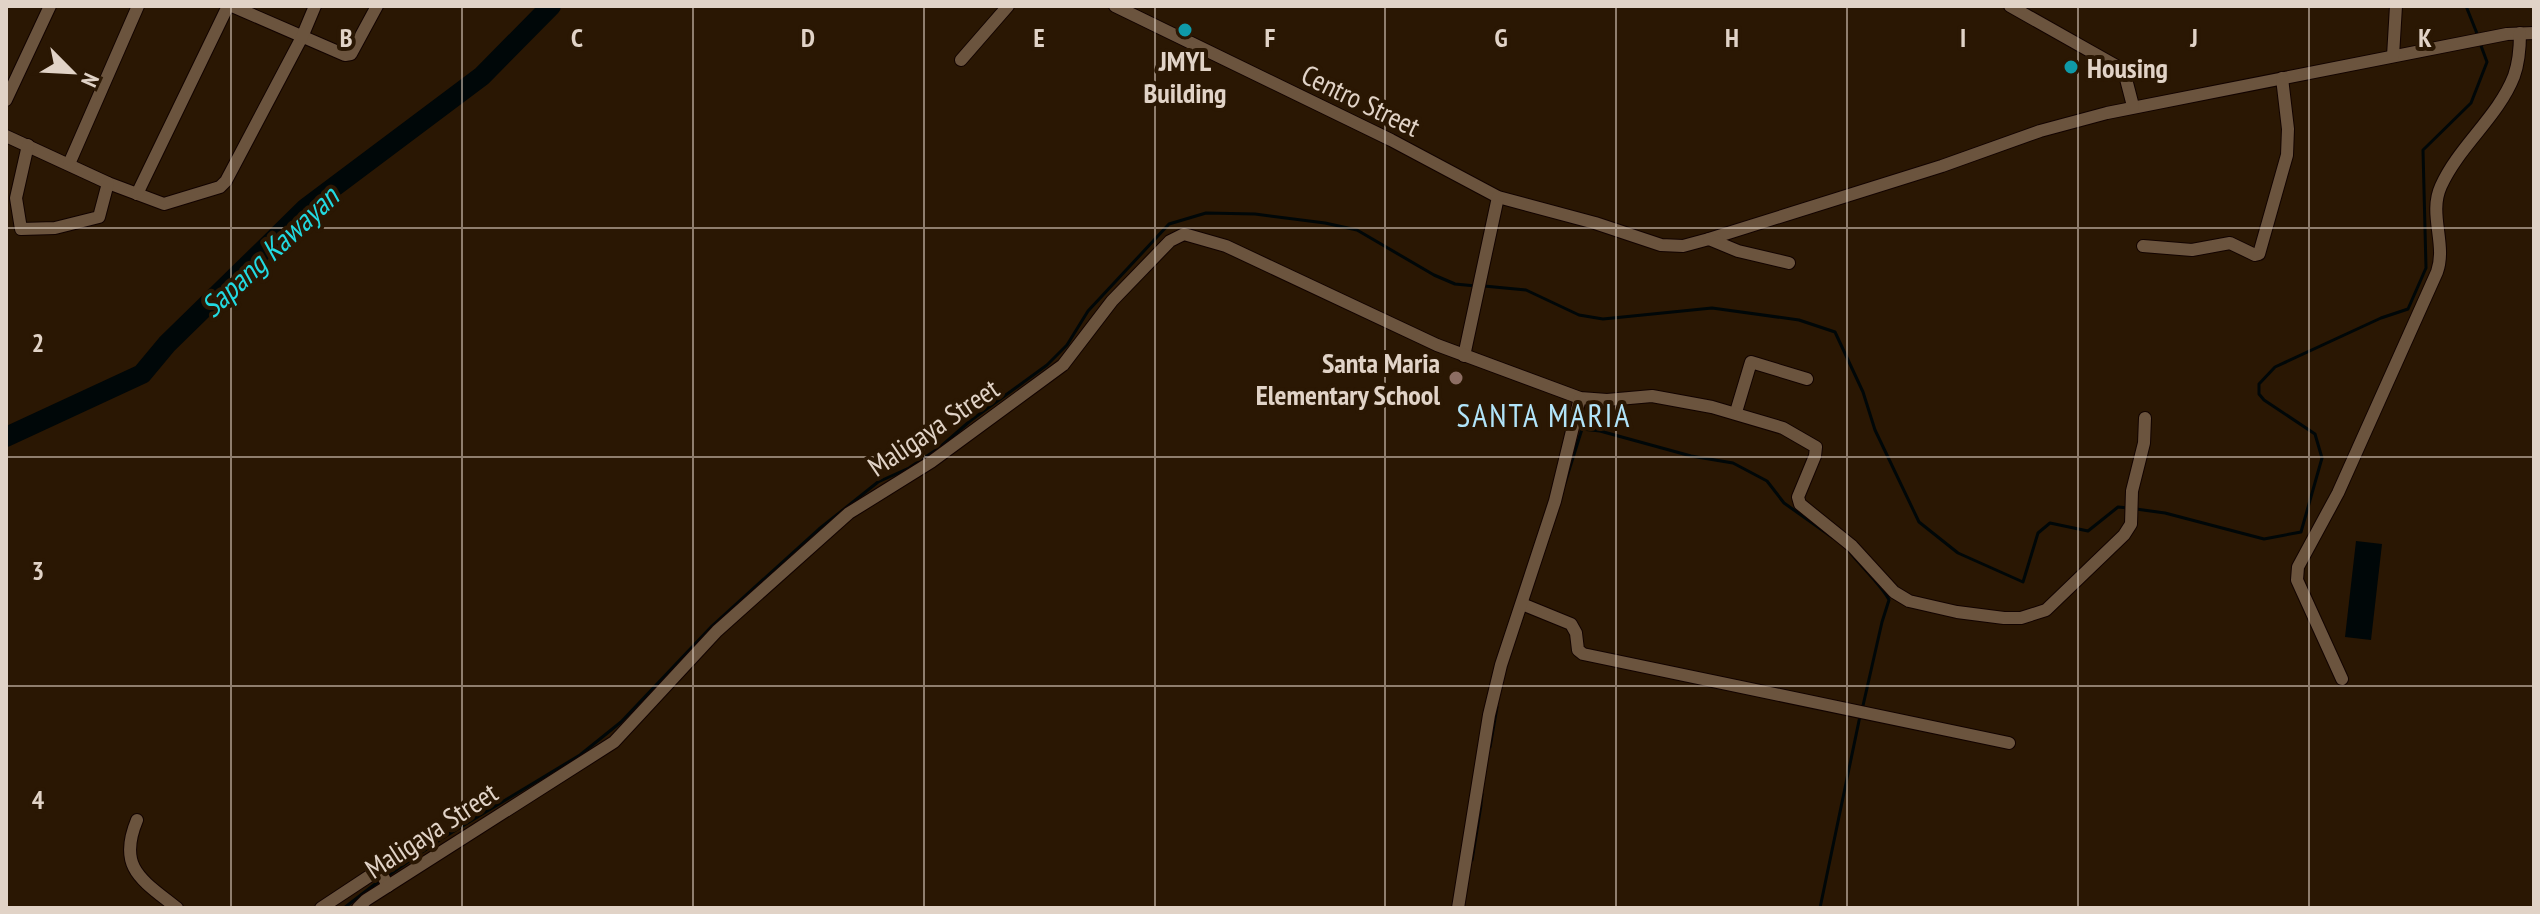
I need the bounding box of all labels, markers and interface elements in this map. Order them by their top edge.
text: B [340,21,353,54]
text: C [571,21,583,54]
text: D [801,21,815,54]
text: E [1033,21,1045,54]
marker: JMYL Building [1176,21,1194,39]
text: F [1265,21,1276,54]
text: G [1494,21,1508,54]
text: H [1725,21,1739,54]
text: I [1960,21,1966,54]
text: J [2189,21,2198,54]
text: K [2418,21,2432,54]
north arrow [32,32,112,112]
place label: JMYL Building [1143,42,1227,111]
place label: Housing [2087,49,2168,86]
street label: Centro Street [1296,55,1427,145]
marker: Housing [2062,58,2080,76]
text: N [75,69,105,91]
water label: Sapang Kawayan [192,176,348,325]
text: 2 [32,326,44,359]
place label: Santa Maria Elementary School [1256,344,1440,413]
street label: Maligaya Street [860,369,1006,484]
marker: Santa Maria Elementary School [1447,369,1465,387]
district label: SANTA MARIA [1457,394,1631,436]
text: 3 [32,554,44,587]
street label: Maligaya Street [358,773,504,887]
text: 4 [32,783,45,816]

